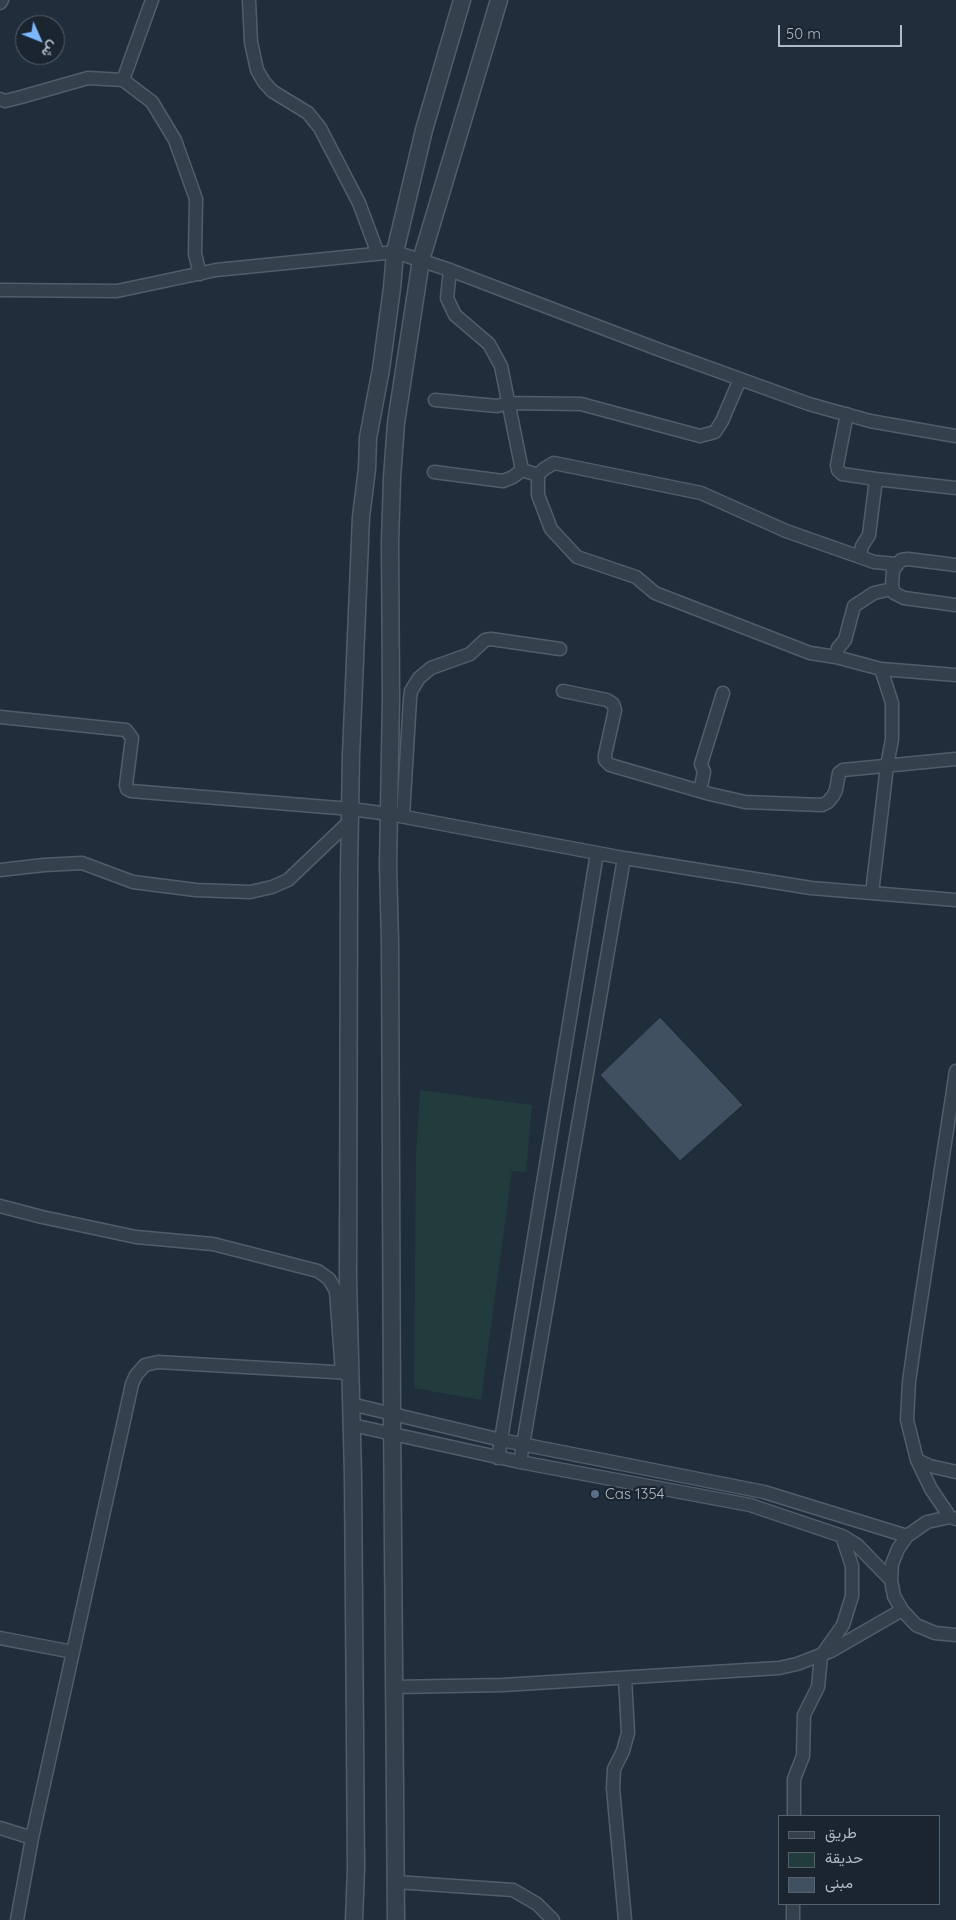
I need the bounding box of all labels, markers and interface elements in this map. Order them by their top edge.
north arrow [15,15,65,65]
scale bar [781,15,905,47]
text: 50 m [786,24,821,43]
text: ش [38,37,62,62]
place label: Cas 1354 [605,1485,665,1503]
marker: Cas 1354 [589,1488,601,1500]
legend [778,1815,941,1905]
text: طريق [825,1823,857,1842]
text: حديقة [825,1848,863,1867]
text: مبنى [825,1873,853,1892]

